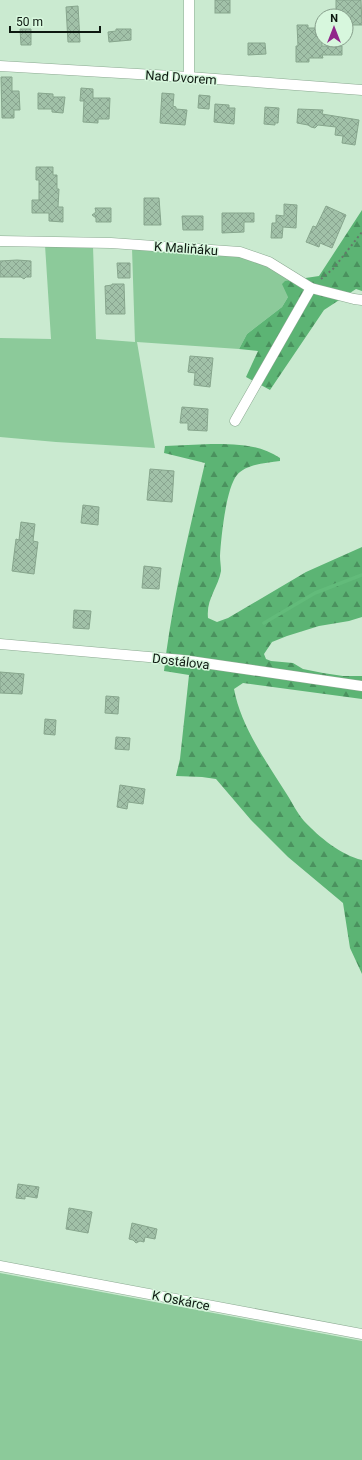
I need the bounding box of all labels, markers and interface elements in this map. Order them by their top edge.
scale bar [10,8,100,34]
north arrow [314,8,354,48]
text: N [330,12,338,25]
text: 50 m [16,15,43,29]
street label: Nad Dvorem [145,68,217,87]
street label: K Maliňáku [153,239,218,258]
street label: Dostálova [151,651,211,672]
street label: K Oskárce [151,1288,211,1313]

